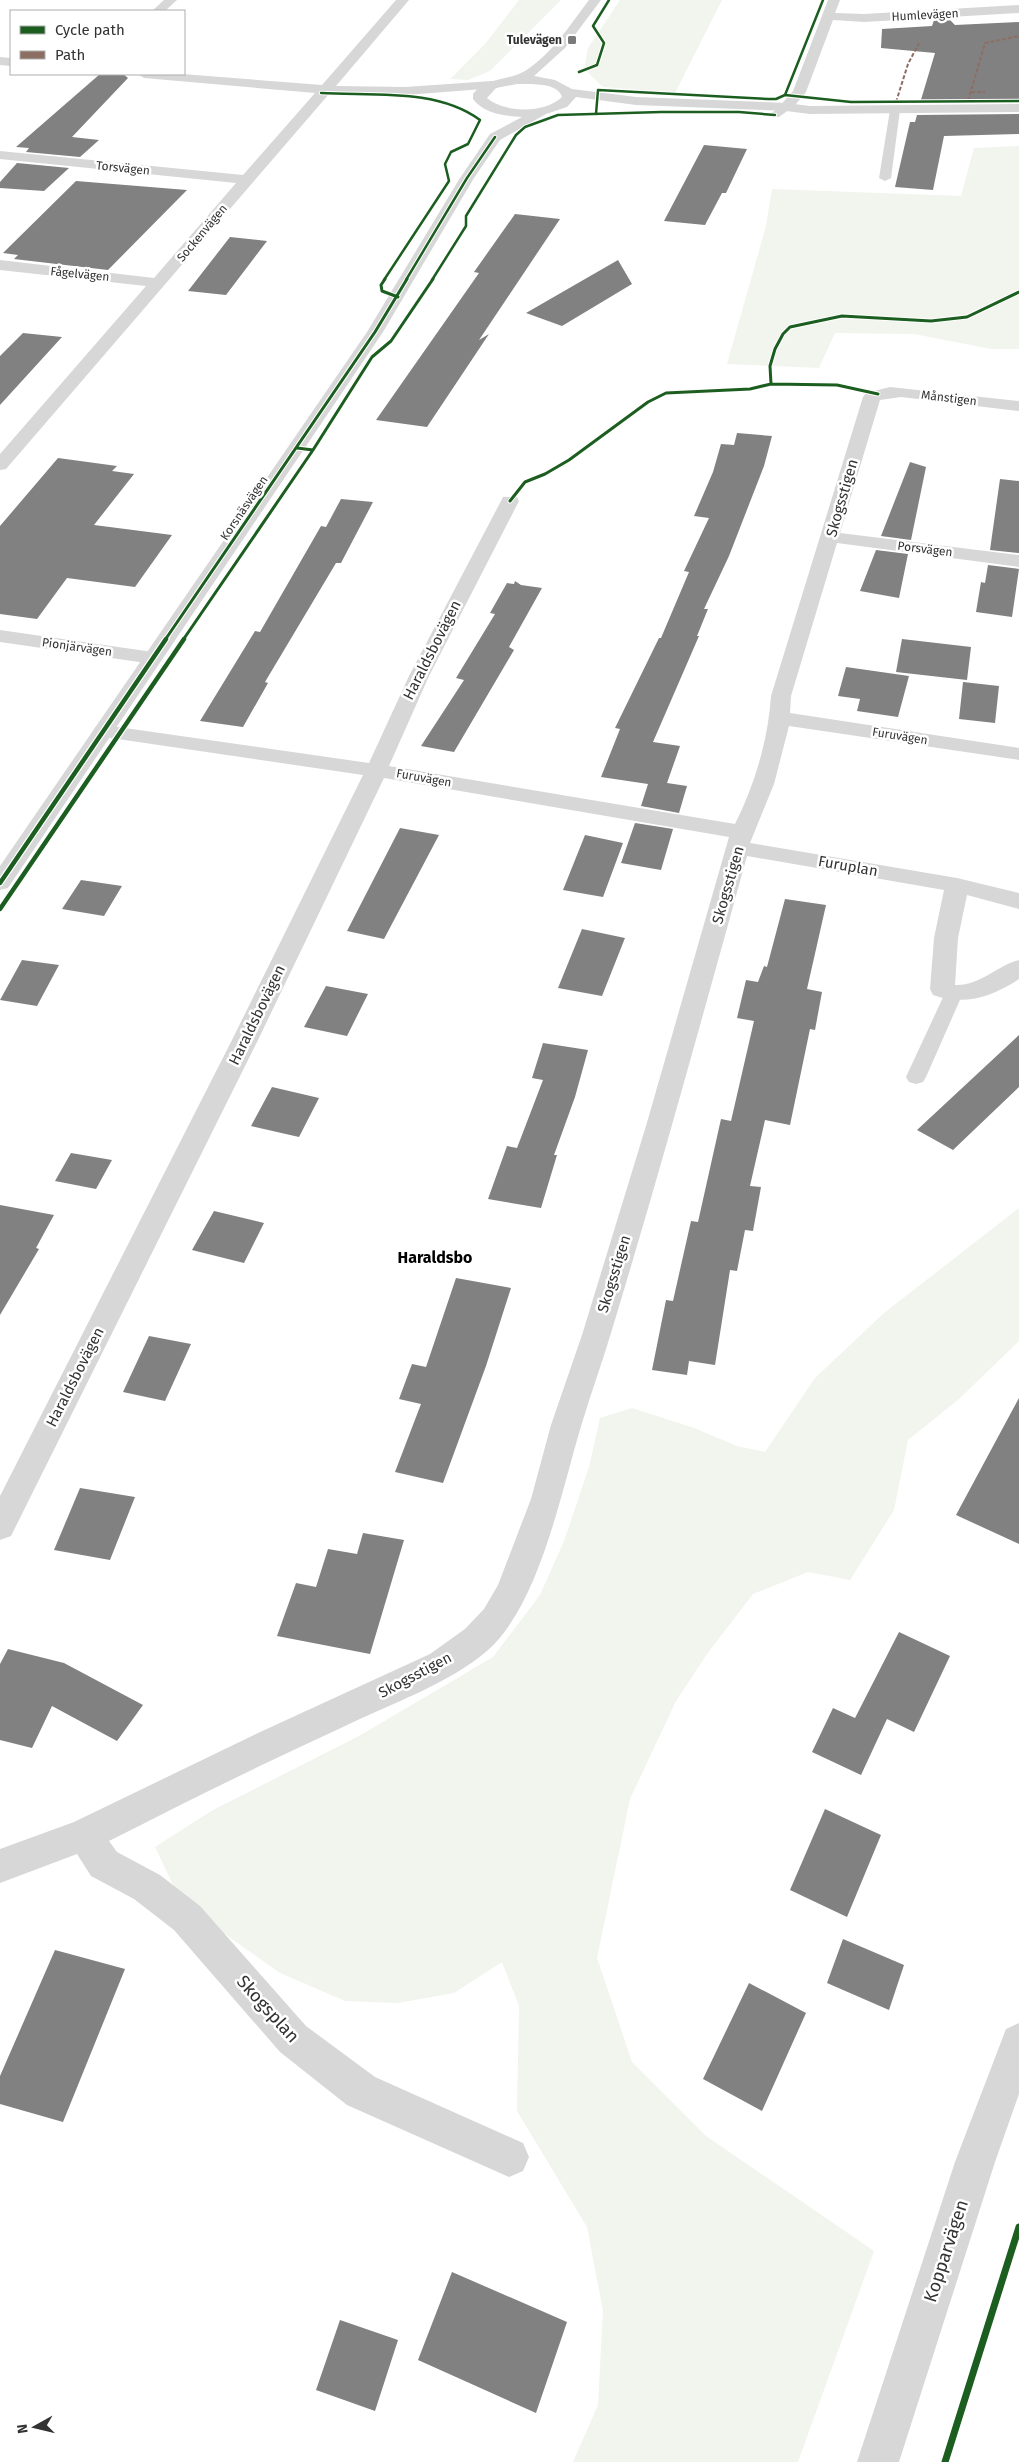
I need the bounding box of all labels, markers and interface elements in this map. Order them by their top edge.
street label: Humlevägen [891,6,959,24]
legend [10,10,185,75]
text: Cycle path [55,21,125,39]
place label: Tulevägen [507,33,562,47]
marker: Tulevägen [566,34,578,46]
text: Path [55,46,85,64]
street label: Torsvägen [95,158,151,178]
street label: Sockenvägen [174,201,230,265]
street label: Fågelvägen [50,264,110,284]
street label: Månstigen [920,388,978,408]
street label: Skogsstigen [822,457,862,539]
street label: Korsnäsvägen [217,473,271,543]
street label: Porsvägen [897,539,953,559]
street label: Haraldsbovägen [399,597,465,703]
street label: Pionjärvägen [41,635,113,659]
street label: Furuvägen [871,725,929,747]
street label: Furuvägen [395,766,453,790]
street label: Skogsstigen [708,844,748,926]
street label: Furuplan [817,852,879,880]
street label: Haraldsbovägen [225,962,289,1068]
street label: Skogsstigen [594,1233,634,1315]
district label: Haraldsbo [398,1248,472,1267]
street label: Haraldsbovägen [42,1324,108,1430]
street label: Skogsstigen [375,1648,455,1702]
street label: Skogsplan [232,1971,304,2047]
street label: Kopparvägen [919,2197,973,2305]
north arrow [10,2402,60,2452]
text: N [14,2423,32,2435]

